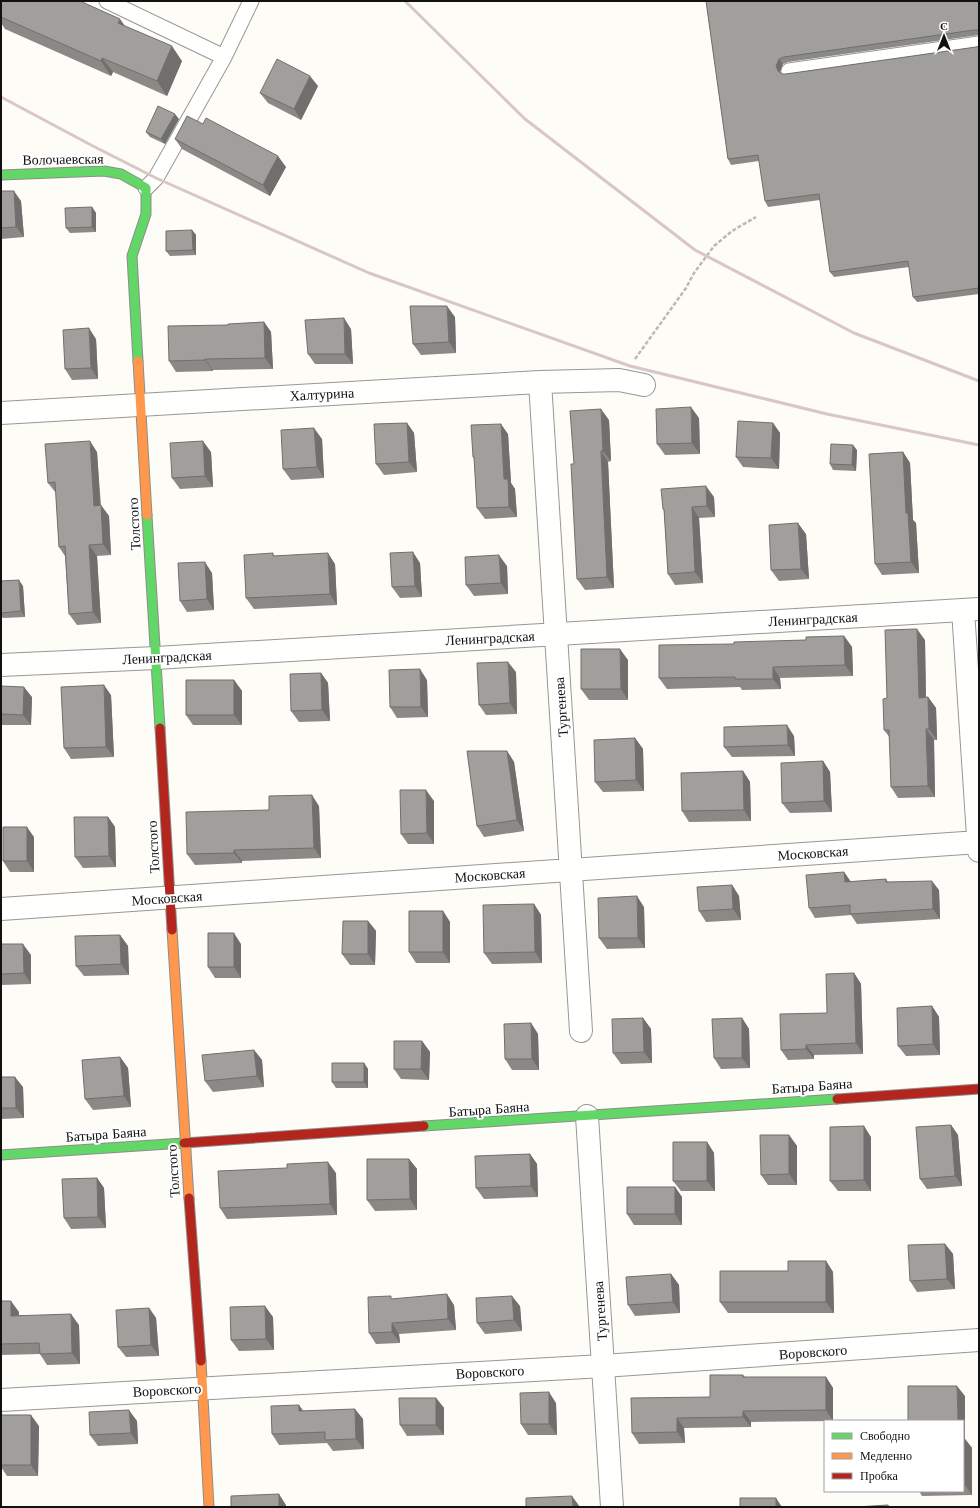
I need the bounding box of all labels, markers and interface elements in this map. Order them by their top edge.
north arrow [924,16,964,56]
text: С [940,19,948,33]
street label: Волочаевская [22,149,104,169]
street label: Халтурина [289,383,355,405]
street label: Толстого [124,497,144,551]
street label: Ленинградская [768,608,859,630]
street label: Ленинградская [445,627,536,649]
street label: Ленинградская [122,646,213,668]
street label: Тургенева [550,676,572,738]
street label: Толстого [143,820,163,874]
street label: Московская [777,842,849,864]
street label: Московская [454,864,526,886]
street label: Московская [131,887,203,909]
street label: Батыра Баяна [771,1074,854,1098]
street label: Батыра Баяна [448,1097,531,1121]
street label: Батыра Баяна [65,1122,148,1146]
street label: Толстого [162,1144,184,1198]
street label: Тургенева [589,1280,611,1342]
street label: Воровского [778,1341,848,1363]
street label: Воровского [455,1361,525,1383]
street label: Воровского [132,1379,202,1401]
legend [824,1420,964,1492]
text: Свободно [860,1428,910,1443]
text: Медленно [860,1448,912,1463]
text: Пробка [860,1468,898,1483]

